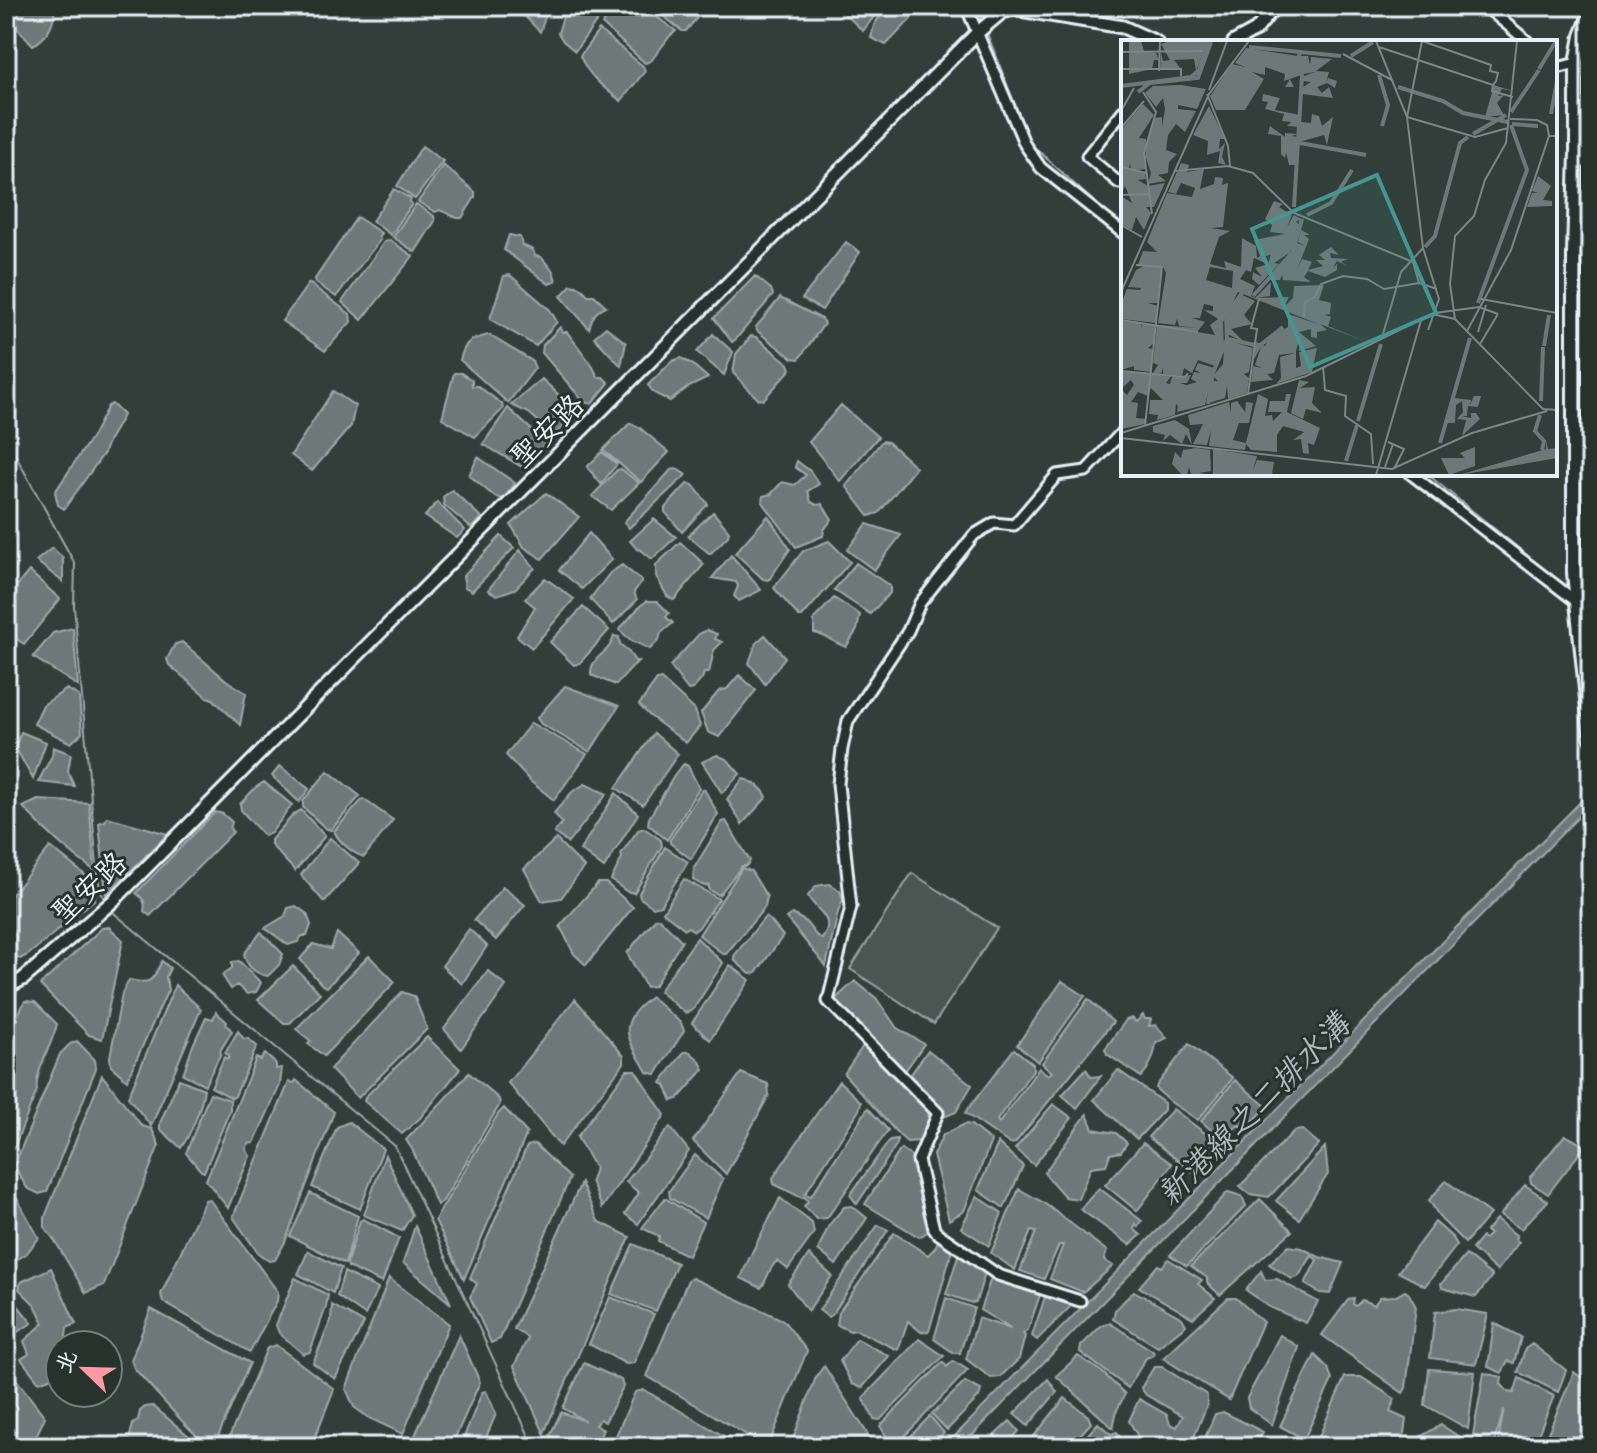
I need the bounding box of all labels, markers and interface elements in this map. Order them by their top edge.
inset map [1121,40,1557,476]
street label: 聖安路 [500,384,593,477]
street label: 聖安路 [42,842,136,933]
water label: 新港線之二排水溝 [1147,1001,1360,1214]
north arrow [44,1329,124,1409]
text: 北 [48,1346,84,1377]

